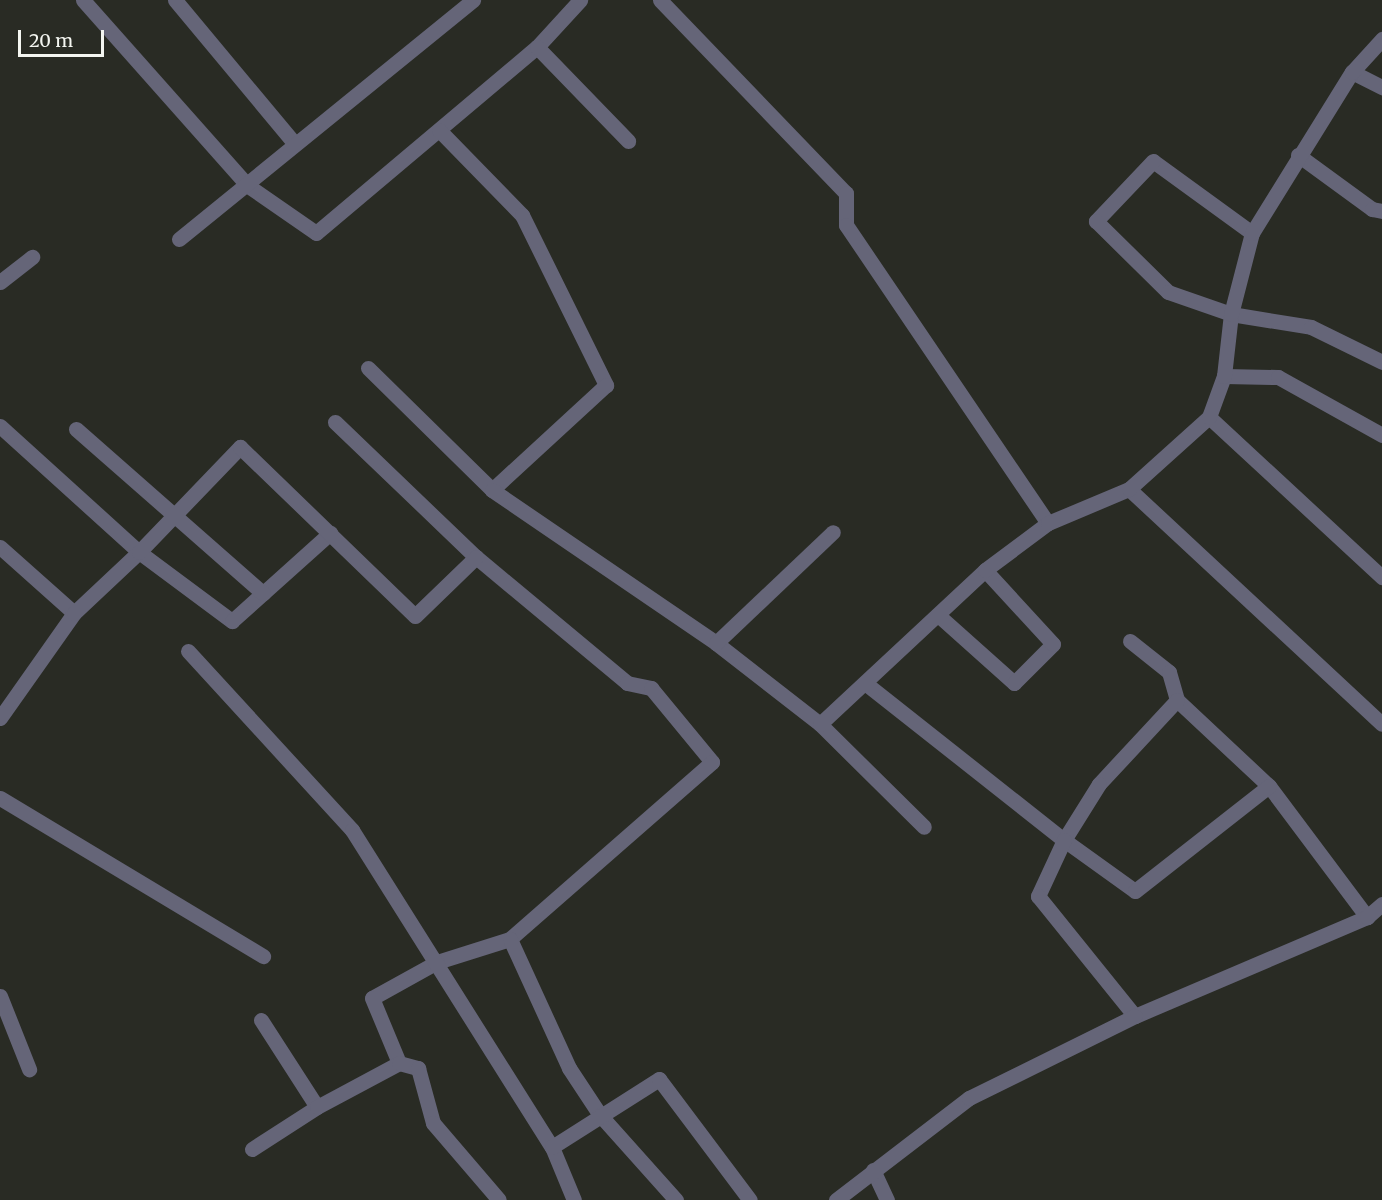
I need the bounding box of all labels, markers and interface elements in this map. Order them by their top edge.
scale bar [21,18,106,56]
text: 20 m [29,29,73,52]

